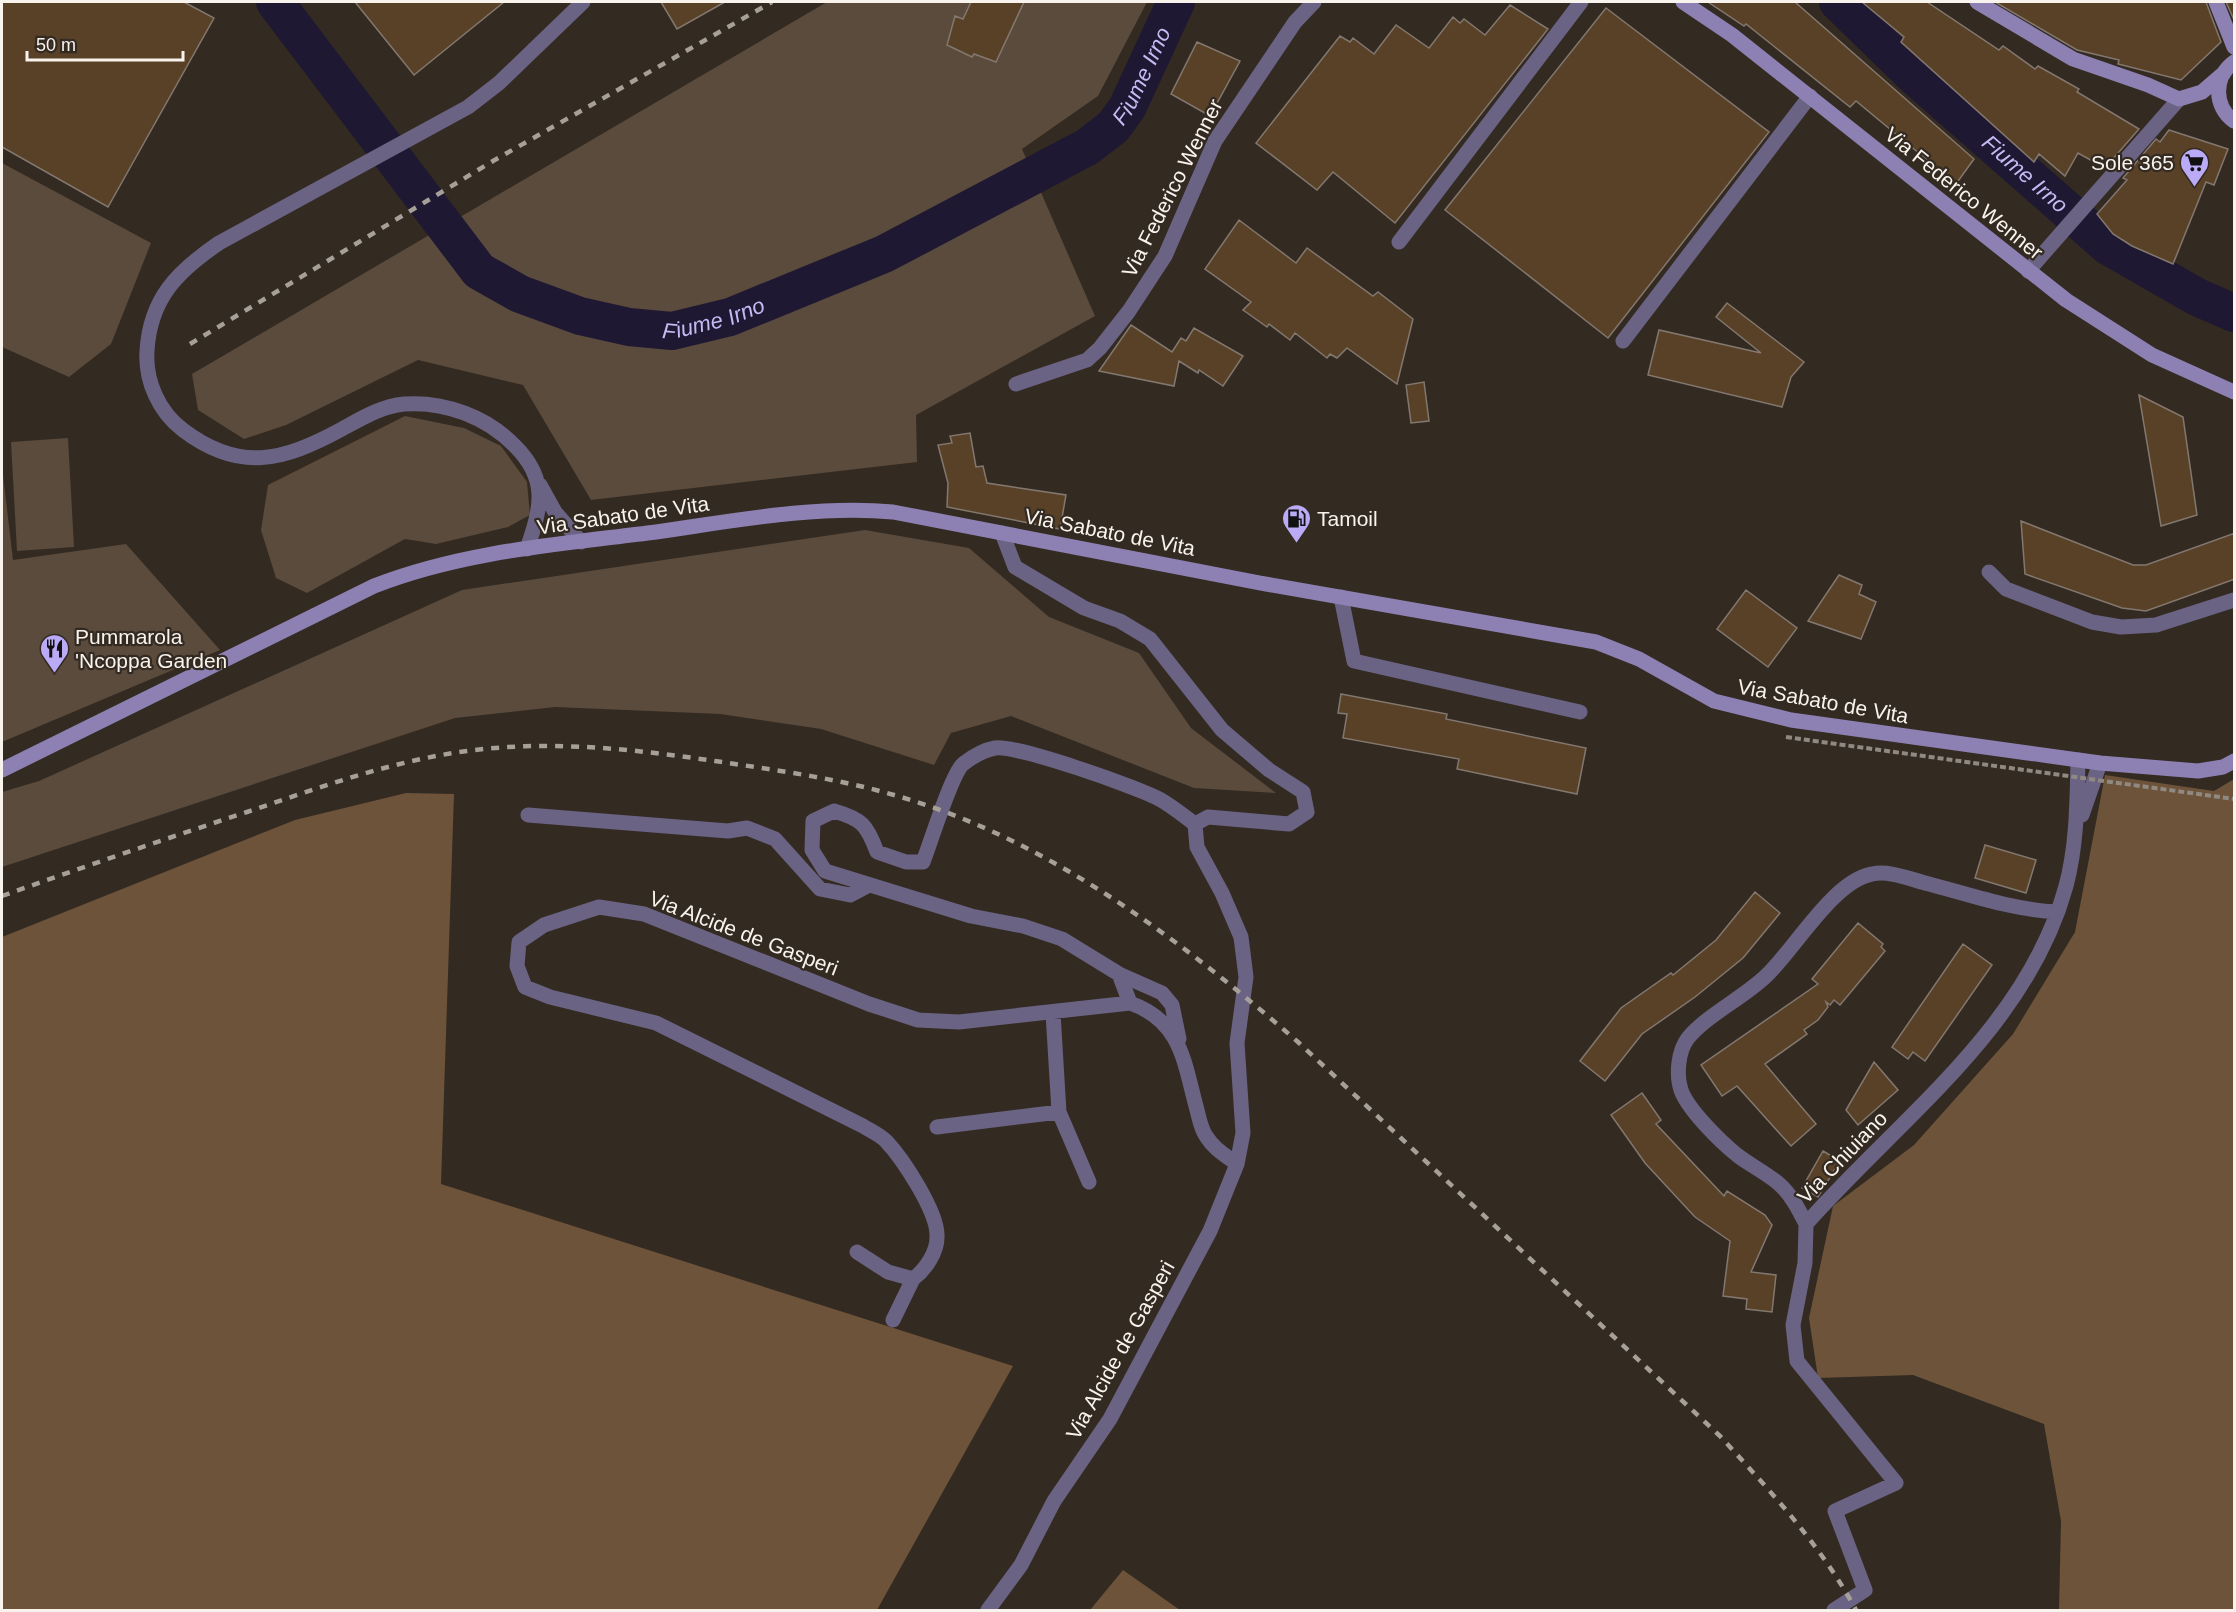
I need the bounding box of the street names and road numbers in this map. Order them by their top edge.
street label: Via Federico Wenner [1117,95,1227,281]
street label: Via Federico Wenner [1880,122,2048,264]
street label: Via Sabato de Vita [536,492,711,538]
street label: Via Sabato de Vita [1023,504,1198,560]
street label: Via Sabato de Vita [1736,675,1911,727]
street label: Via Alcide de Gasperi [646,886,842,980]
street label: Via Chiuiano [1792,1106,1892,1208]
street label: Via Alcide de Gasperi [1061,1257,1179,1443]

